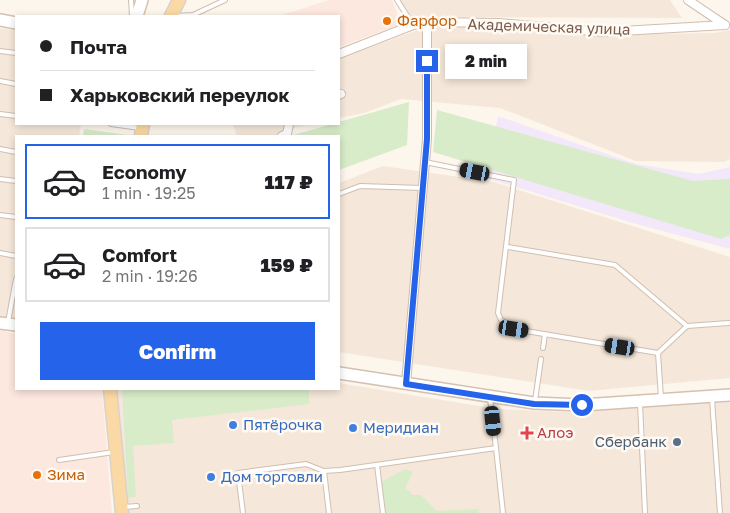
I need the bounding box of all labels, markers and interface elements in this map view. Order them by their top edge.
place label: Фарфор [397,11,457,29]
street label: Академическая улица [467,14,631,38]
marker: Фарфор [381,15,393,27]
text: Почта [70,35,127,58]
callout: 2 min [444,44,527,78]
route end [416,50,438,72]
text: 2 min [465,51,507,71]
text: Харьковский переулок [70,83,289,106]
icon: car [42,159,87,204]
text: Economy [102,160,187,183]
car [458,162,491,182]
text: 117 ₽ [264,170,313,193]
text: 1 min · 19:25 [102,183,196,203]
icon: car [42,242,87,287]
text: Comfort [102,243,177,266]
text: 159 ₽ [261,253,313,276]
text: 2 min · 19:26 [102,266,198,286]
car [498,319,529,339]
button: Confirm [40,322,315,380]
car [604,337,635,357]
route start [571,394,593,416]
car [483,405,502,437]
place label: Пятёрочка [243,415,322,433]
place label: Меридиан [363,418,439,436]
marker: Пятёрочка [227,419,239,431]
marker: Меридиан [347,422,359,434]
place label: Алоэ [537,423,573,441]
marker: Алоэ [521,427,533,439]
place label: Сбербанк [595,432,667,450]
marker: Сбербанк [671,436,683,448]
place label: Зима [47,465,85,483]
place label: Дом торговли [221,467,323,485]
marker: Зима [31,469,43,481]
marker: Дом торговли [205,471,217,483]

